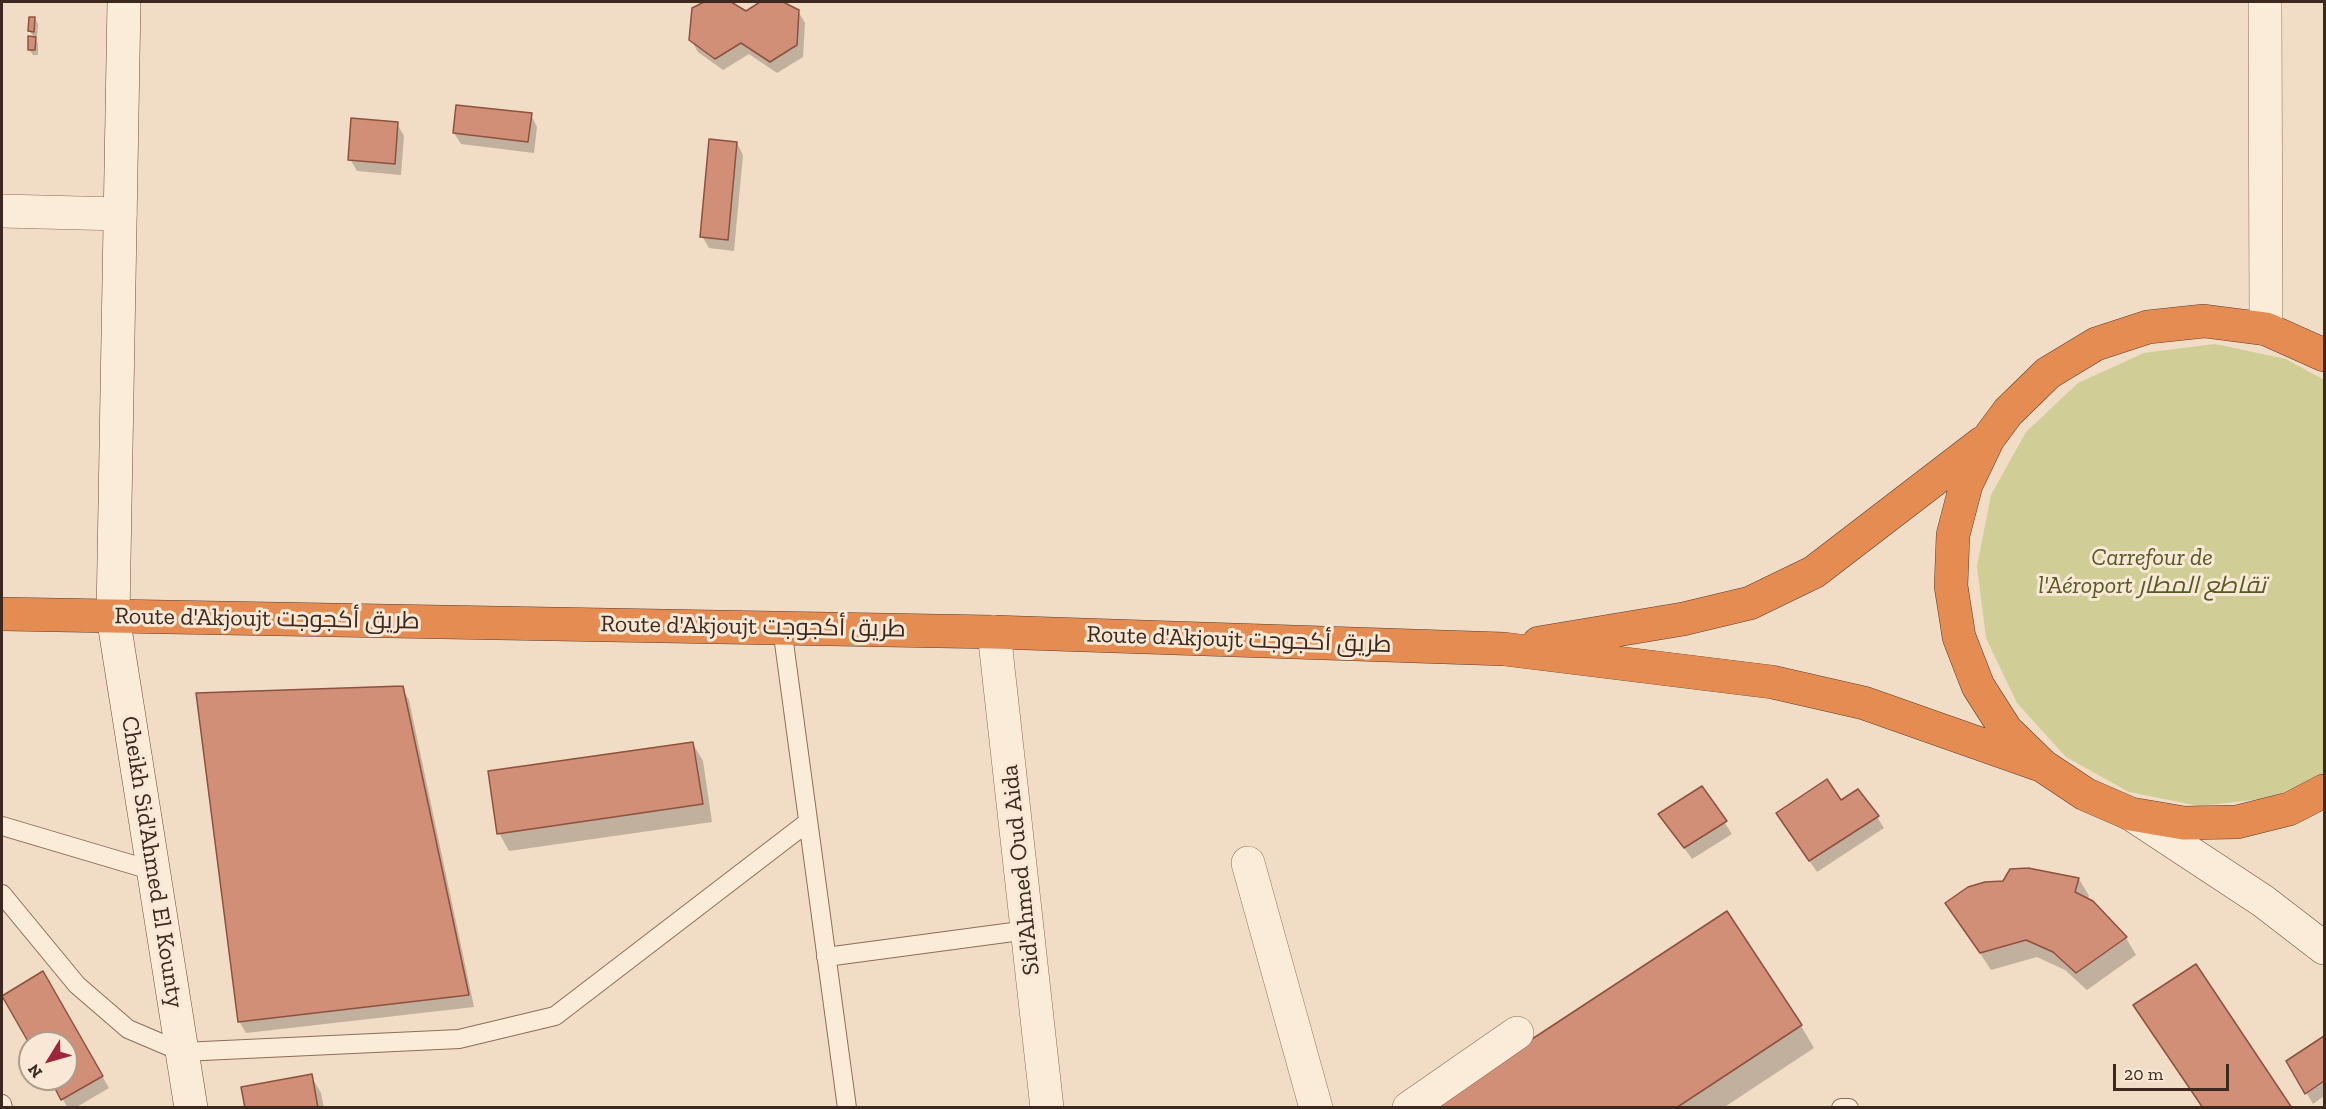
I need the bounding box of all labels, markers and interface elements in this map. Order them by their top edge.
park label: Carrefour de l'Aéroport تقاطع المطار [2038,544,2266,600]
street label: Route d'Akjoujt طريق أكجوجت [114,602,420,636]
street label: Route d'Akjoujt طريق أكجوجت [600,610,906,644]
street label: Route d'Akjoujt طريق أكجوجت [1086,620,1392,660]
street label: Cheikh Sid'Ahmed El Kounty [115,714,189,1010]
street label: Sid'Ahmed Oud Aida [996,763,1046,977]
north arrow [18,1031,78,1091]
scale bar [2116,1052,2232,1090]
text: N [24,1060,46,1082]
text: 20 m [2124,1063,2163,1085]

